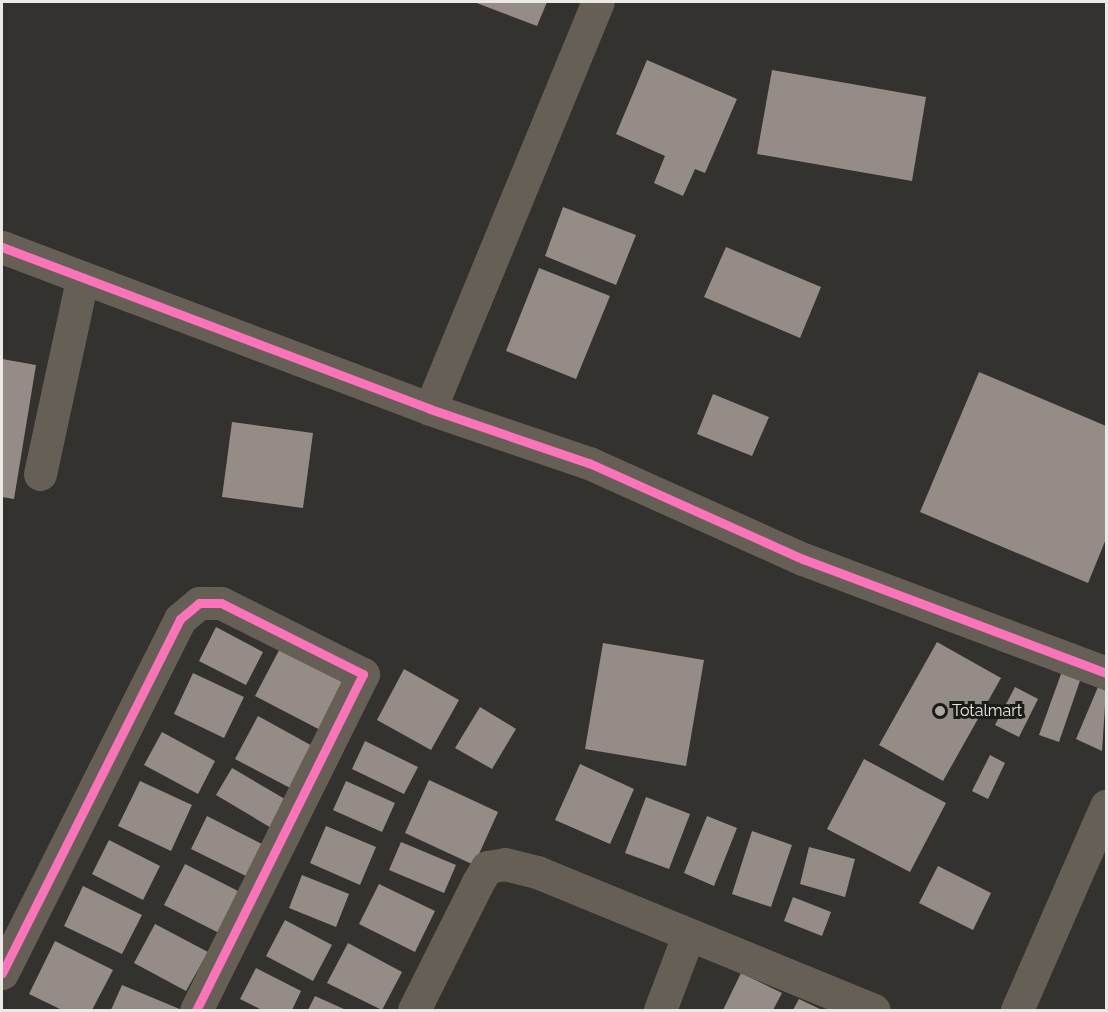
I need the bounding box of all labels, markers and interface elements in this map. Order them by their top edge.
place label: Totalmart [952,701,1022,721]
marker: Totalmart [933,704,947,718]

